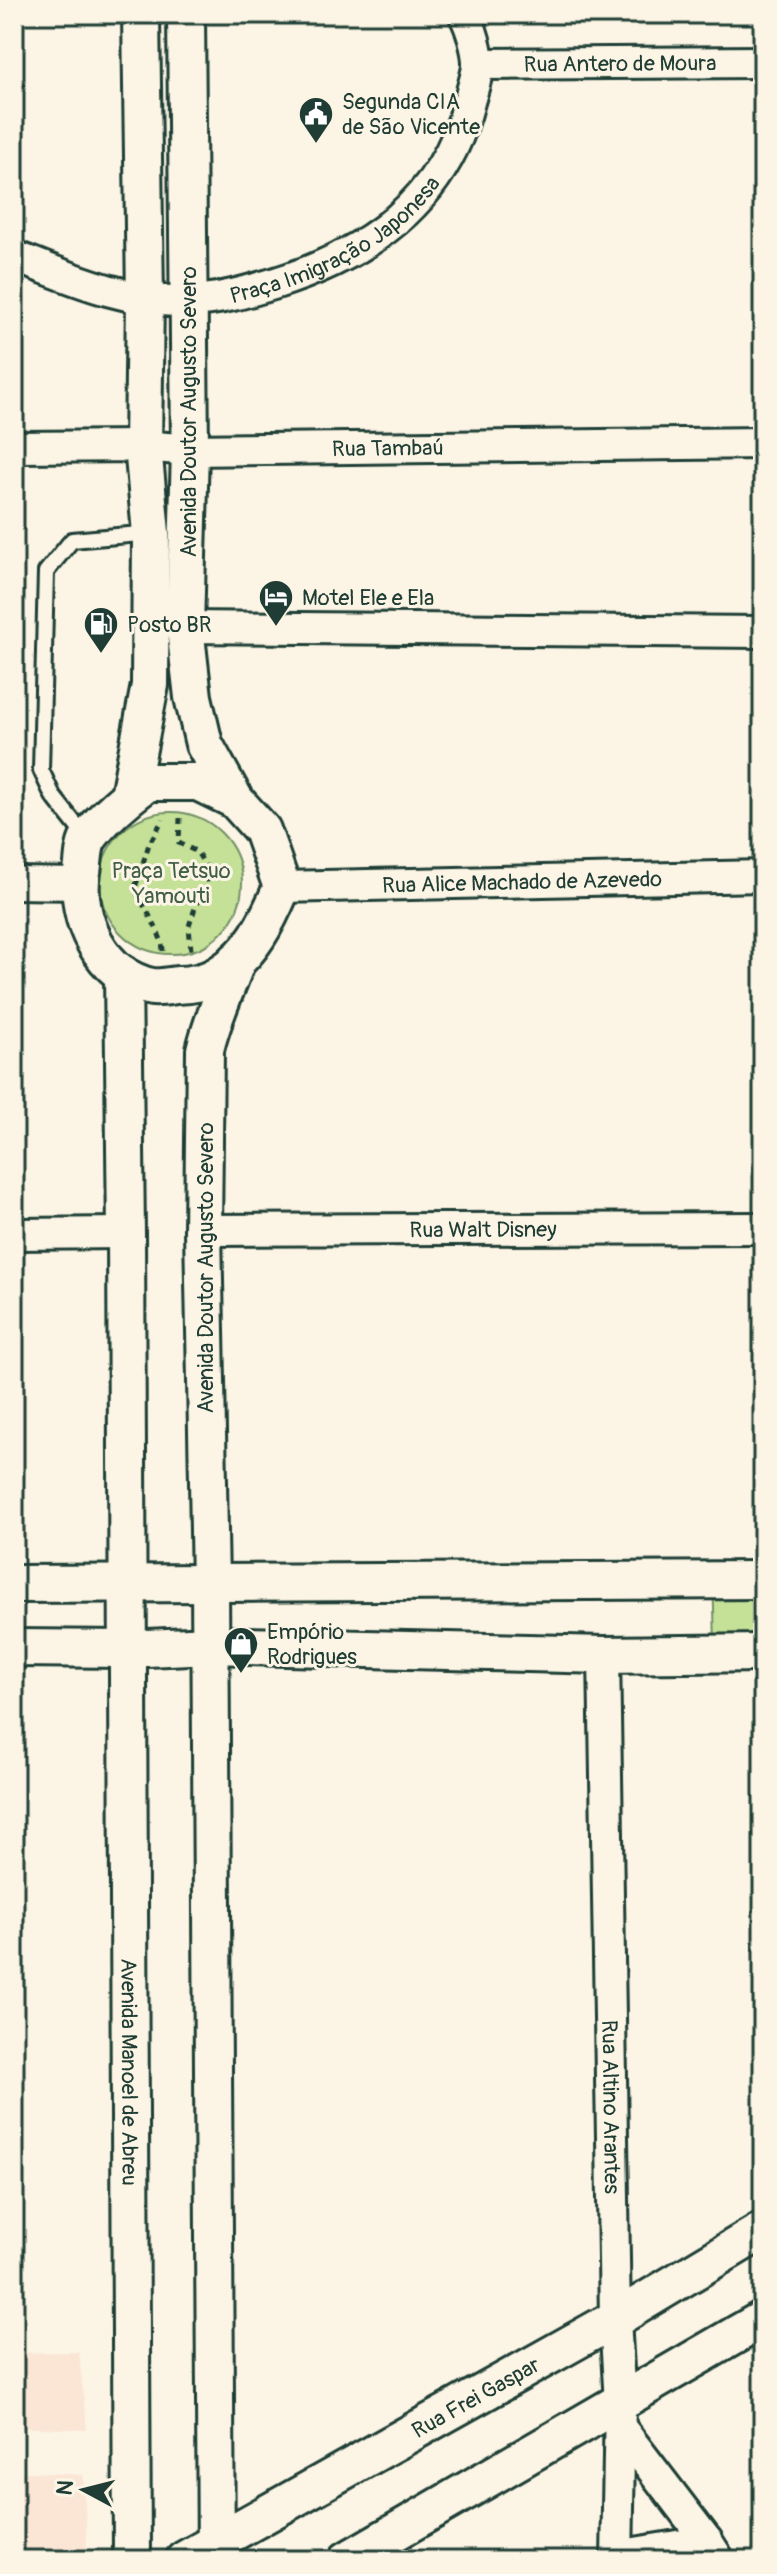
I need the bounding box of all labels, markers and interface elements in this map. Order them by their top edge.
street label: Rua Antero de Moura [524,49,716,79]
place label: Segunda CIA de São Vicente [342,88,480,141]
public building icon: Segunda CIA de São Vicente [297,95,335,145]
street label: Praça Imigração Japonesa [227,171,446,310]
street label: Avenida Doutor Augusto Severo [175,266,203,557]
street label: Rua Tambaú [332,434,444,463]
hotel icon: Motel Ele e Ela [257,578,295,628]
place label: Motel Ele e Ela [302,584,434,612]
fuel station icon: Posto BR [82,605,120,655]
place label: Posto BR [127,611,211,639]
park label: Praça Tetsuo Yamouti [111,857,231,910]
street label: Rua Alice Machado de Azevedo [382,865,662,900]
street label: Avenida Doutor Augusto Severo [192,1122,220,1413]
street label: Rua Walt Disney [409,1216,557,1244]
place label: Empório Rodrigues [267,1618,357,1671]
shop icon: Empório Rodrigues [222,1625,260,1675]
street label: Avenida Manoel de Abreu [114,1958,143,2186]
street label: Rua Altino Arantes [595,2020,626,2194]
street label: Rua Frei Gaspar [407,2351,545,2445]
north arrow [44,2450,124,2530]
text: N [50,2478,80,2497]

